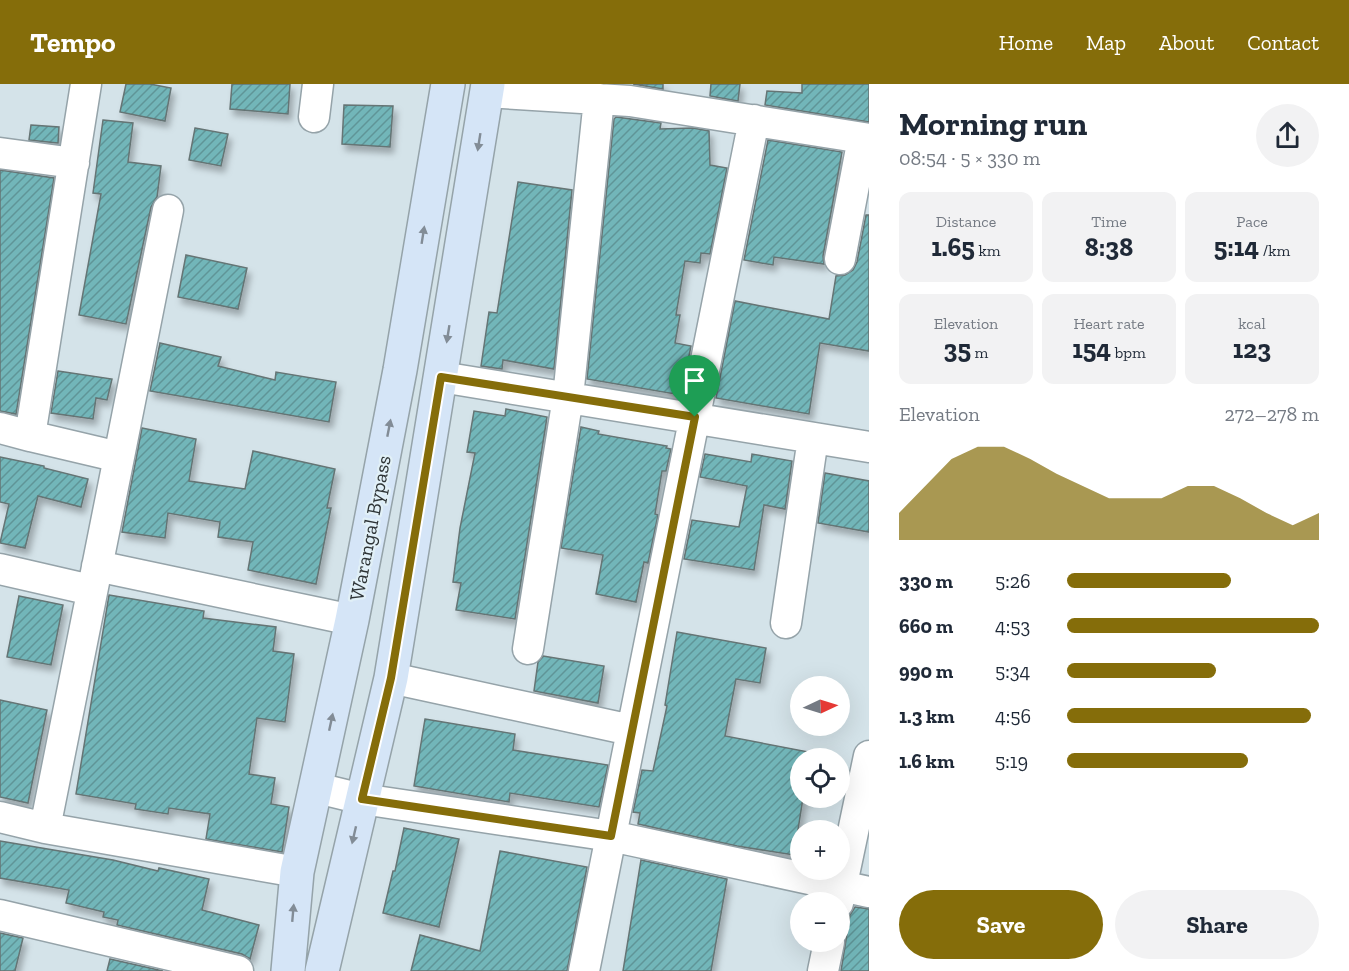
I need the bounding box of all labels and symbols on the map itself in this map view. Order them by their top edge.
one-way arrow [474,132,483,151]
one-way arrow [418,226,427,245]
one-way arrow [444,325,453,344]
pin [669,355,720,417]
one-way arrow [385,418,394,437]
street label: Warangal Bypass [344,453,396,603]
north arrow [790,676,850,736]
one-way arrow [326,712,336,731]
one-way arrow [348,826,358,844]
one-way arrow [288,903,298,922]

